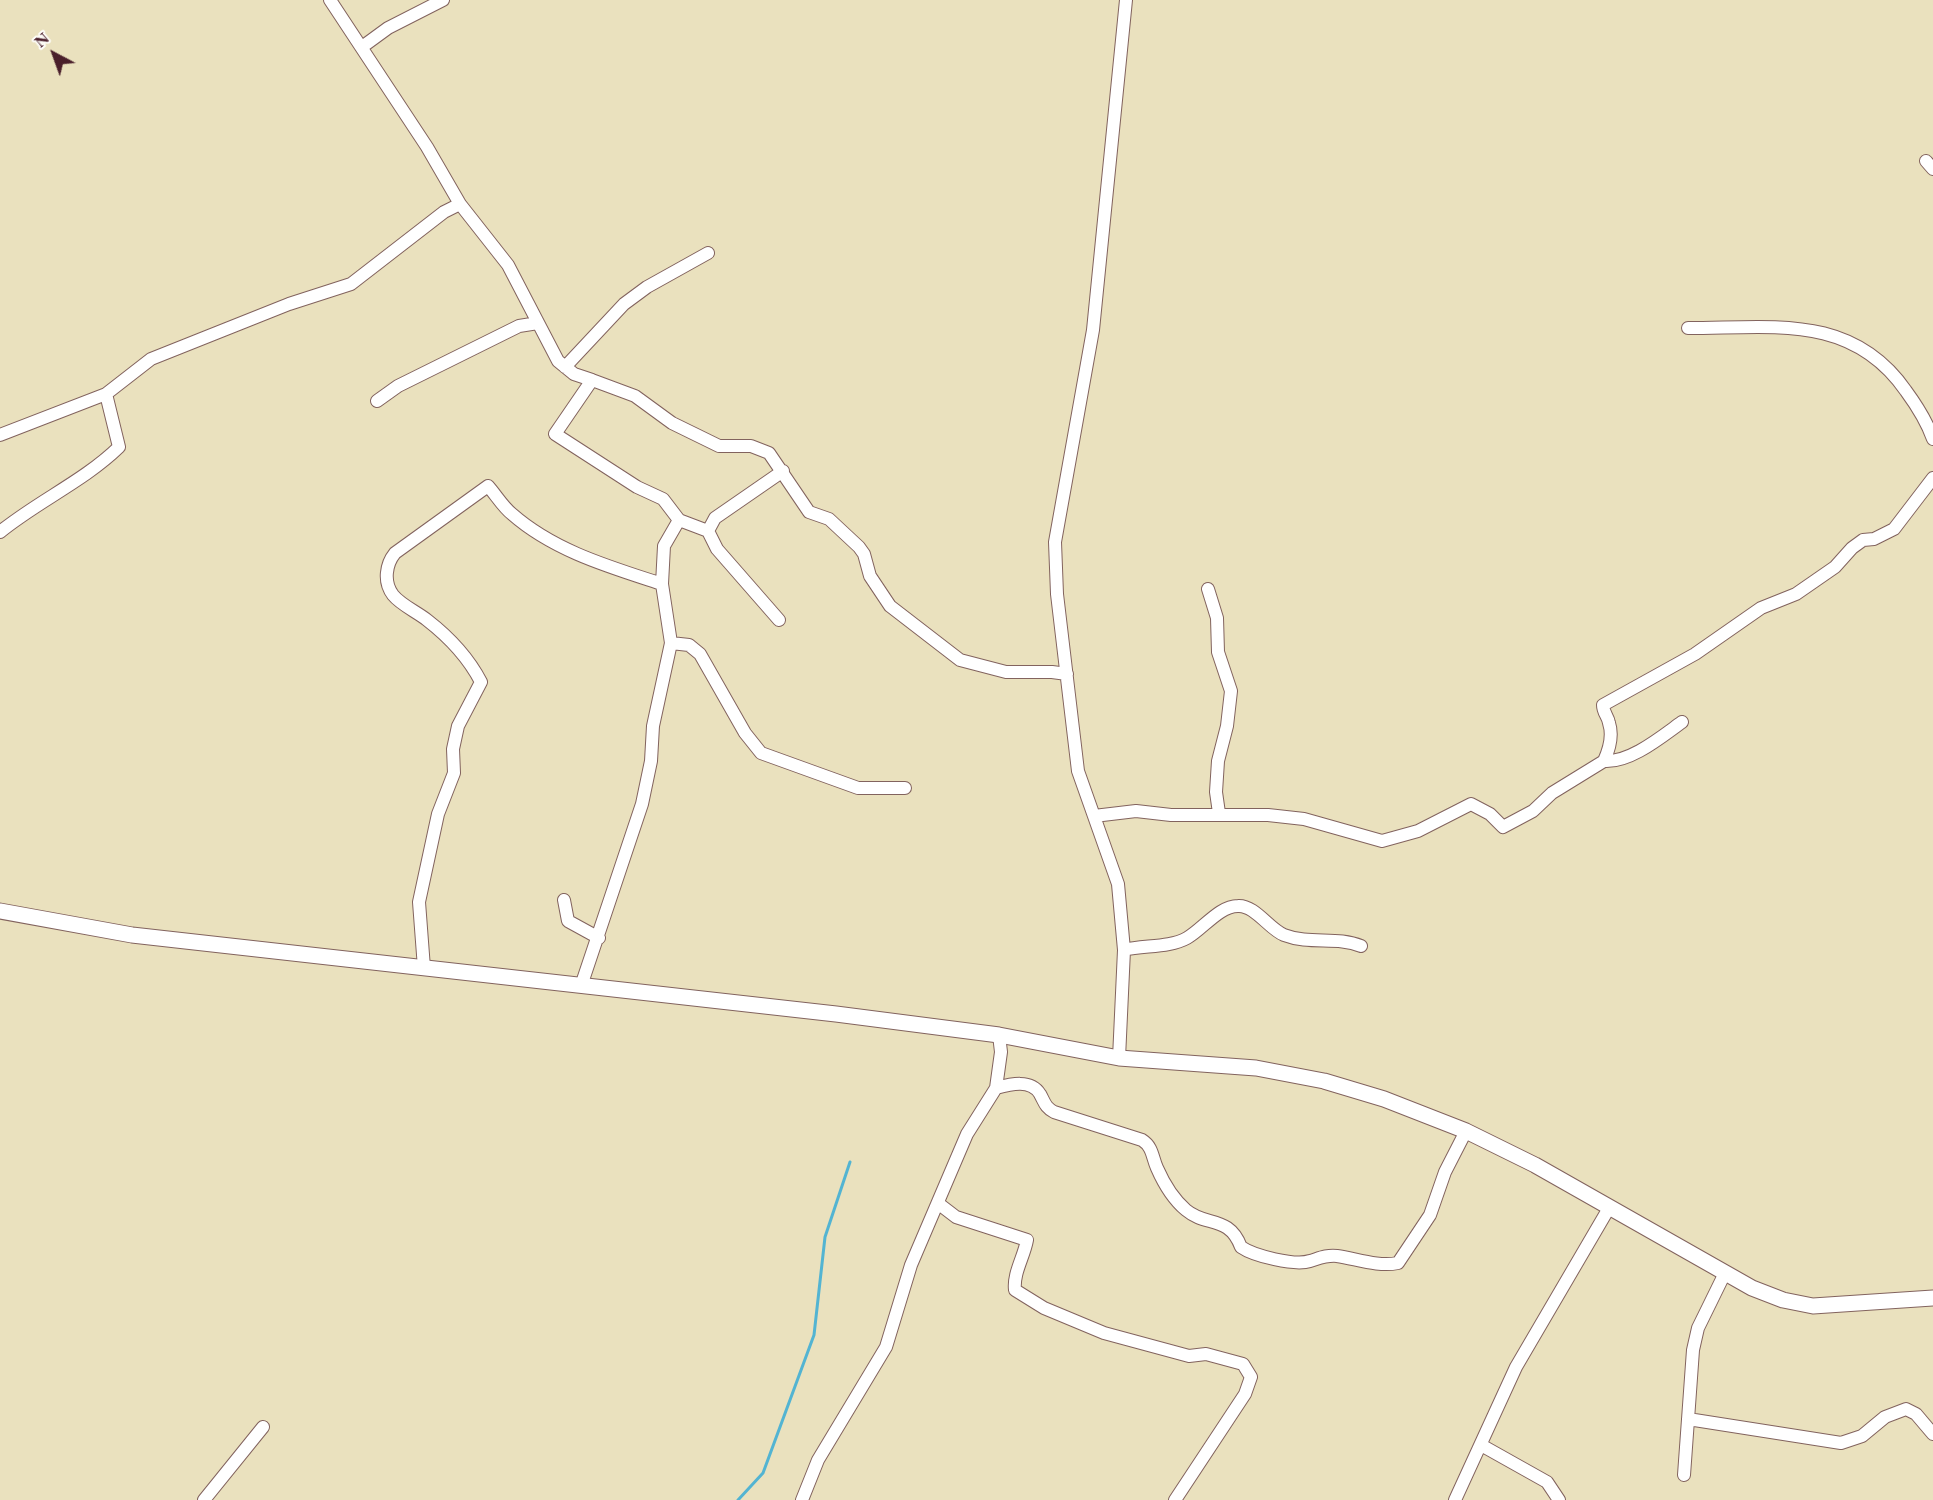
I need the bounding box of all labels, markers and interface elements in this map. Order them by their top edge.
north arrow [24,24,84,84]
text: N [30,28,54,52]

